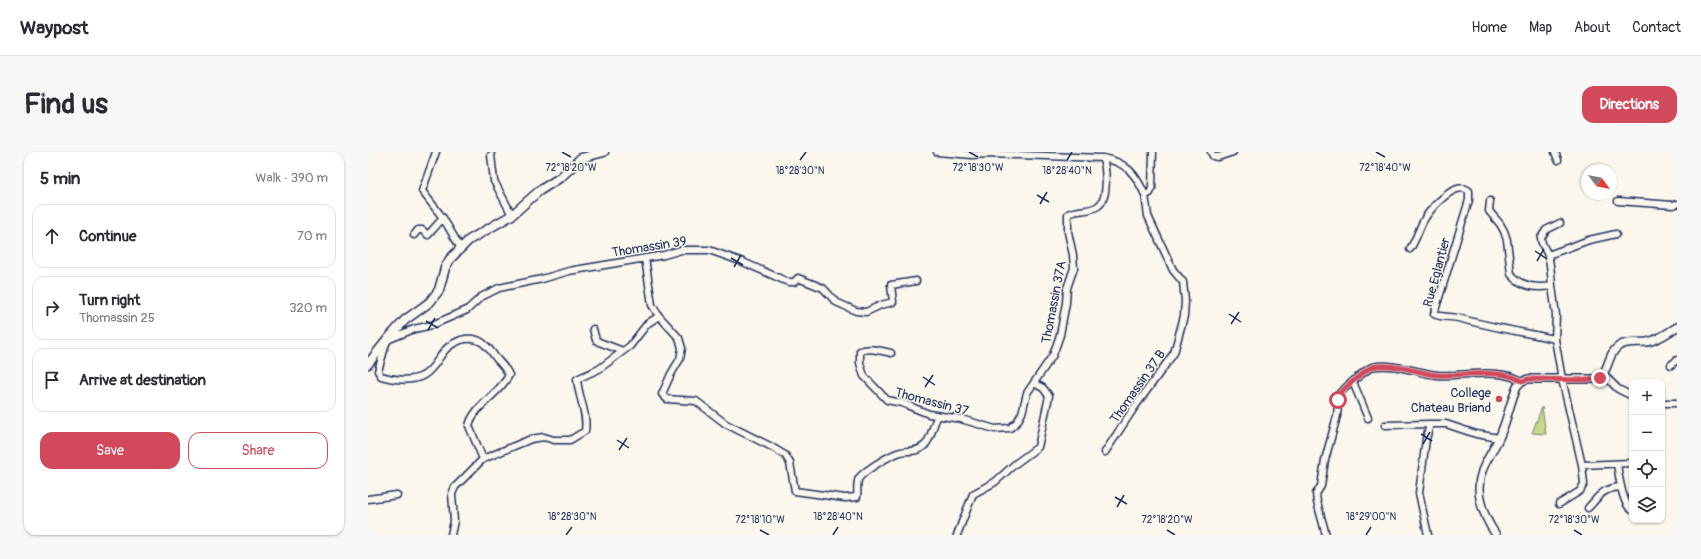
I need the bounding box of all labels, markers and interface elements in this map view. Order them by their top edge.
text: Waypost [20,16,89,40]
text: Home [1472,19,1507,36]
text: Map [1529,19,1552,36]
text: About [1574,19,1610,36]
text: Contact [1632,19,1681,36]
button: Directions [1582,86,1677,123]
text: Find us [24,87,108,122]
text: 72°18'20"W [545,162,597,174]
text: 72°18'30"W [952,162,1004,174]
text: 72°18'40"W [1359,162,1411,174]
north arrow [1581,164,1617,200]
text: 18°28'30"N [775,165,825,177]
text: 18°28'40"N [1042,165,1092,177]
text: 5 min [40,168,80,189]
text: Walk · 390 m [255,170,328,186]
icon: ahead [41,225,63,247]
text: Continue [79,227,137,246]
text: 70 m [297,228,327,244]
street label: Thomassin 39 [611,233,688,261]
street label: Rue Eglantier [1420,235,1454,309]
street label: Thomassin 37A [1038,259,1070,345]
text: Turn right [79,291,140,310]
icon: right [41,297,63,319]
text: 320 m [289,300,327,316]
text: Thomassin 25 [79,310,155,326]
street label: Thomassin 37 B [1107,347,1169,426]
icon: arrive [41,369,63,391]
route end [1591,369,1609,387]
text: Arrive at destination [79,371,206,390]
map controls [1629,379,1665,523]
button: + [1629,379,1665,415]
street label: Thomassin 37 [893,384,970,420]
place label: College Chateau Briand [1411,385,1492,416]
route start [1329,391,1347,409]
marker: College Chateau Briand [1494,394,1504,404]
button: − [1629,415,1665,451]
button: Save [40,432,180,469]
button: Share [188,432,328,469]
button: locate [1629,451,1665,487]
button: layers [1629,487,1665,523]
text: 18°28'30"N [547,511,597,523]
text: 18°28'40"N [813,511,863,523]
text: 18°29'00"N [1346,511,1397,523]
text: 72°18'10"W [735,514,785,526]
text: 72°18'20"W [1141,514,1193,526]
text: 72°18'30"W [1548,514,1600,526]

